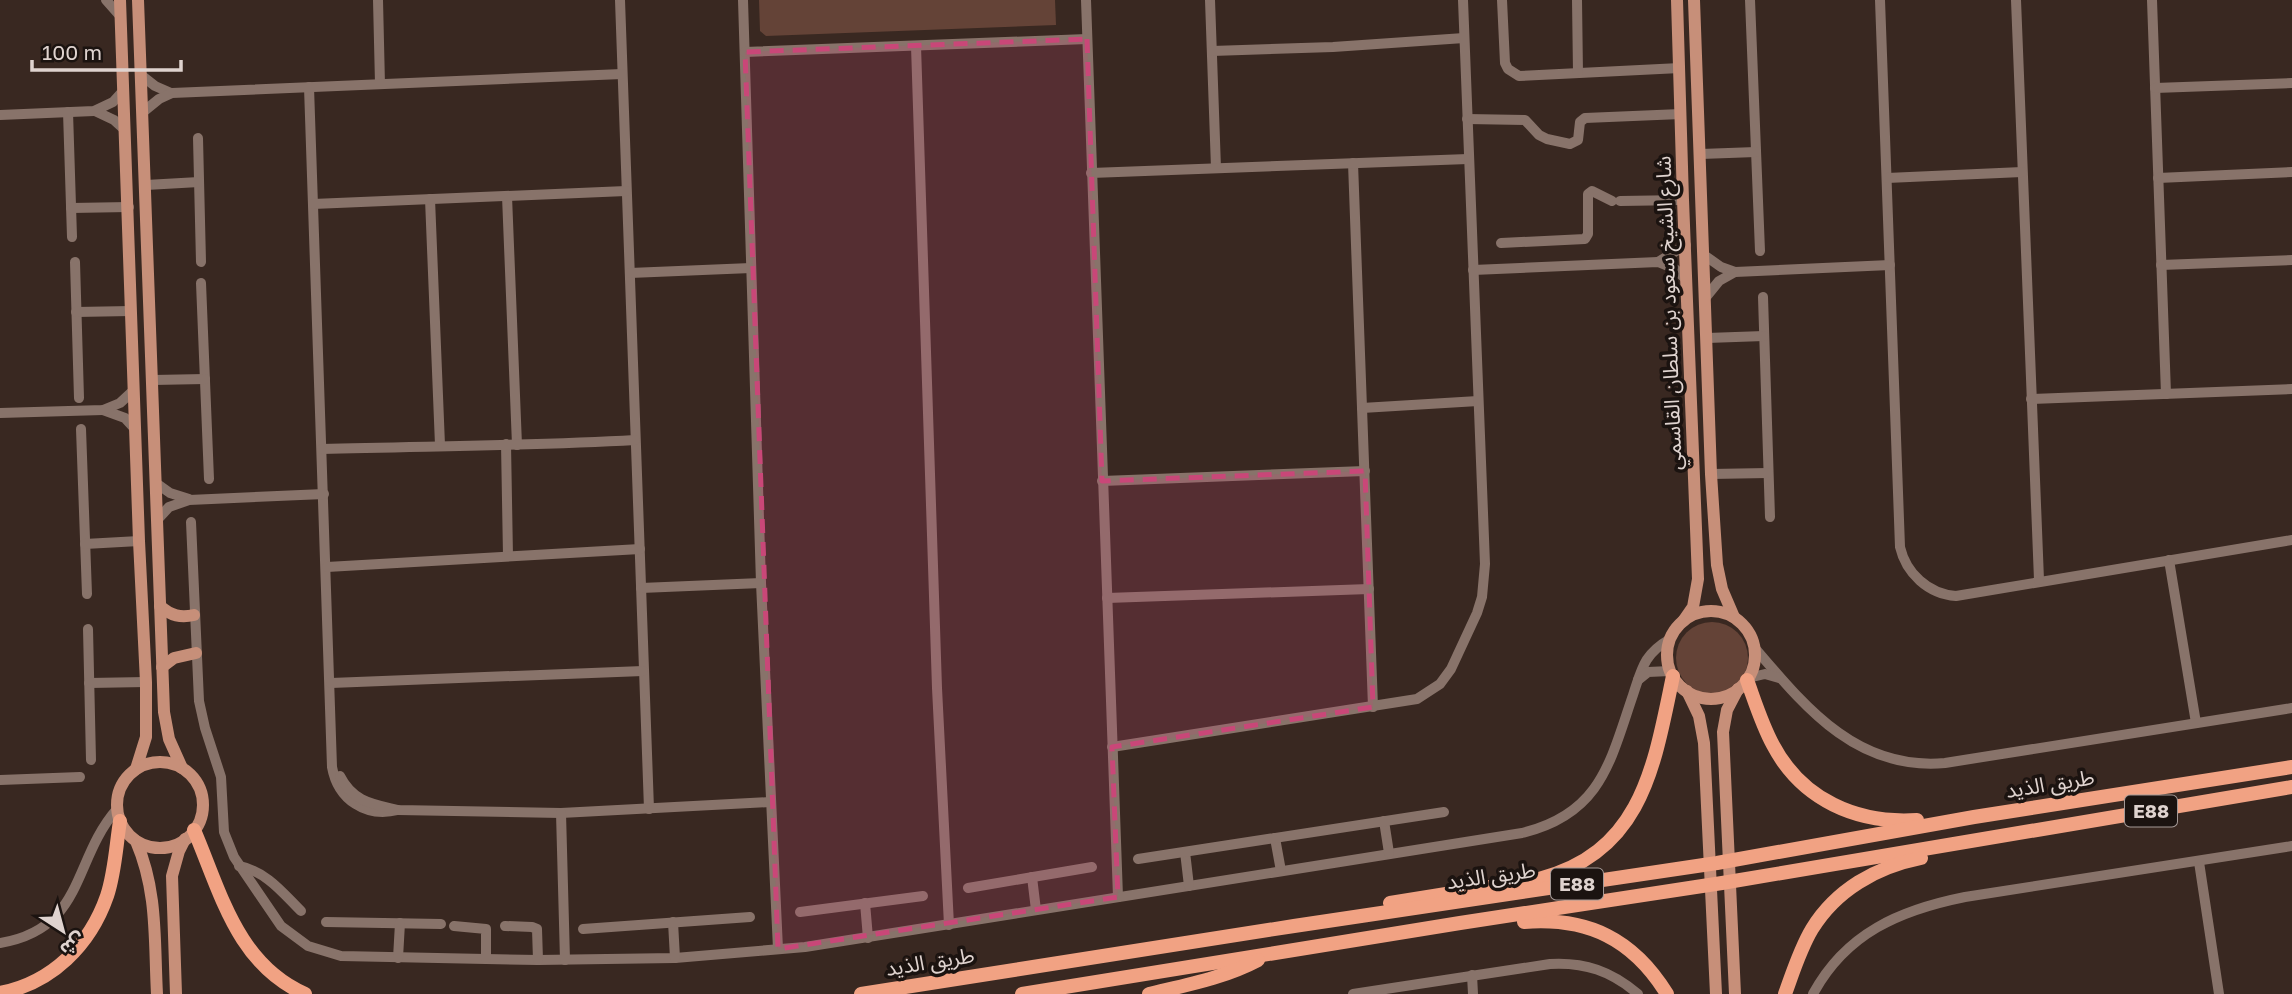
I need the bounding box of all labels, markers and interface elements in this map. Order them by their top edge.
scale bar [32,28,180,72]
text: 100 m [42,39,102,65]
street label: شارع الشيخ سعود بن سلطان القاسمي [1650,155,1690,471]
street label: طريق الذيد [2004,763,2096,804]
road number: E88 [2125,796,2177,826]
street label: طريق الذيد [1445,856,1537,895]
road number: E88 [1551,869,1603,900]
north arrow [28,896,98,966]
text: ش [56,928,91,962]
street label: طريق الذيد [884,941,976,982]

